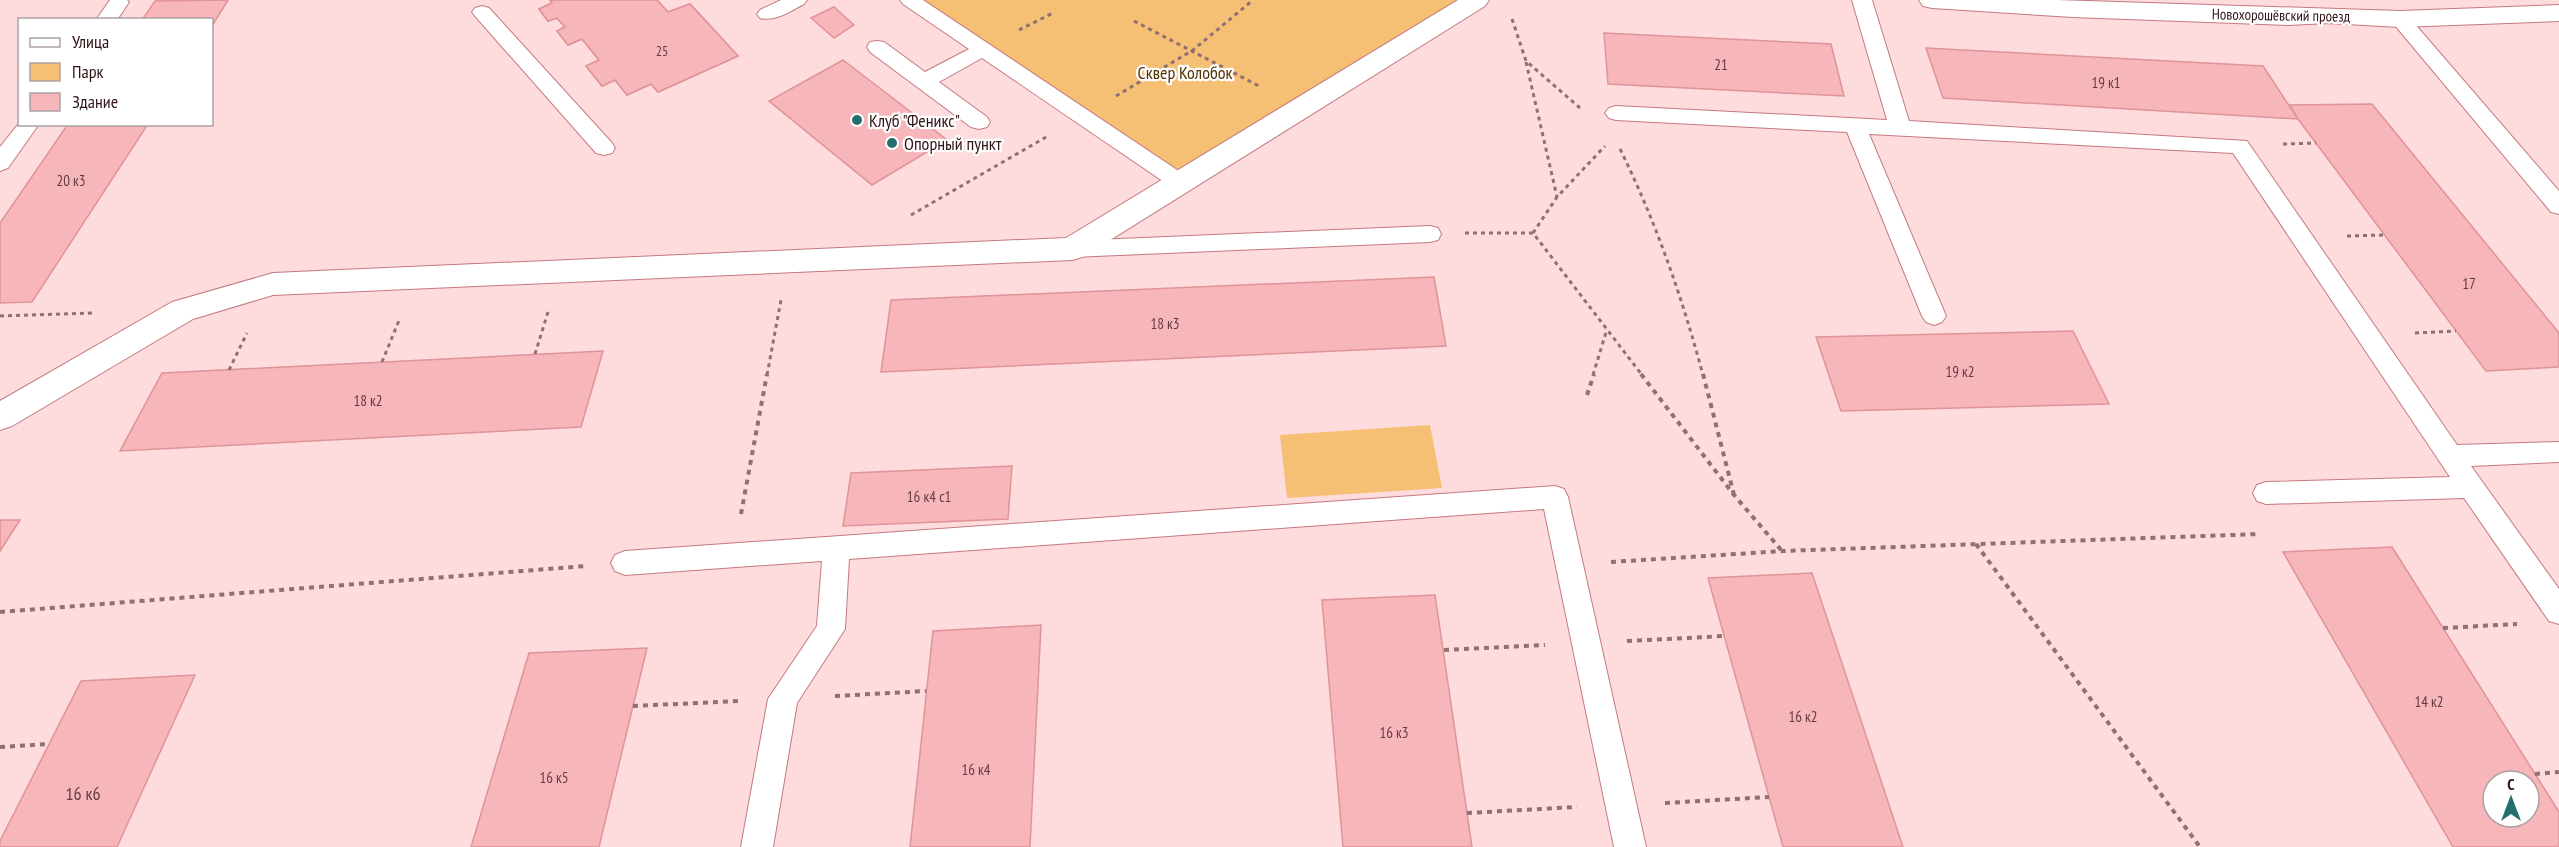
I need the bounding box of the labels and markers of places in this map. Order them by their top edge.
place label: Клуб "Феникс" [869,109,960,132]
marker: Клуб "Феникс" [850,113,864,127]
place label: Опорный пункт [904,132,1002,155]
marker: Опорный пункт [885,136,899,150]

